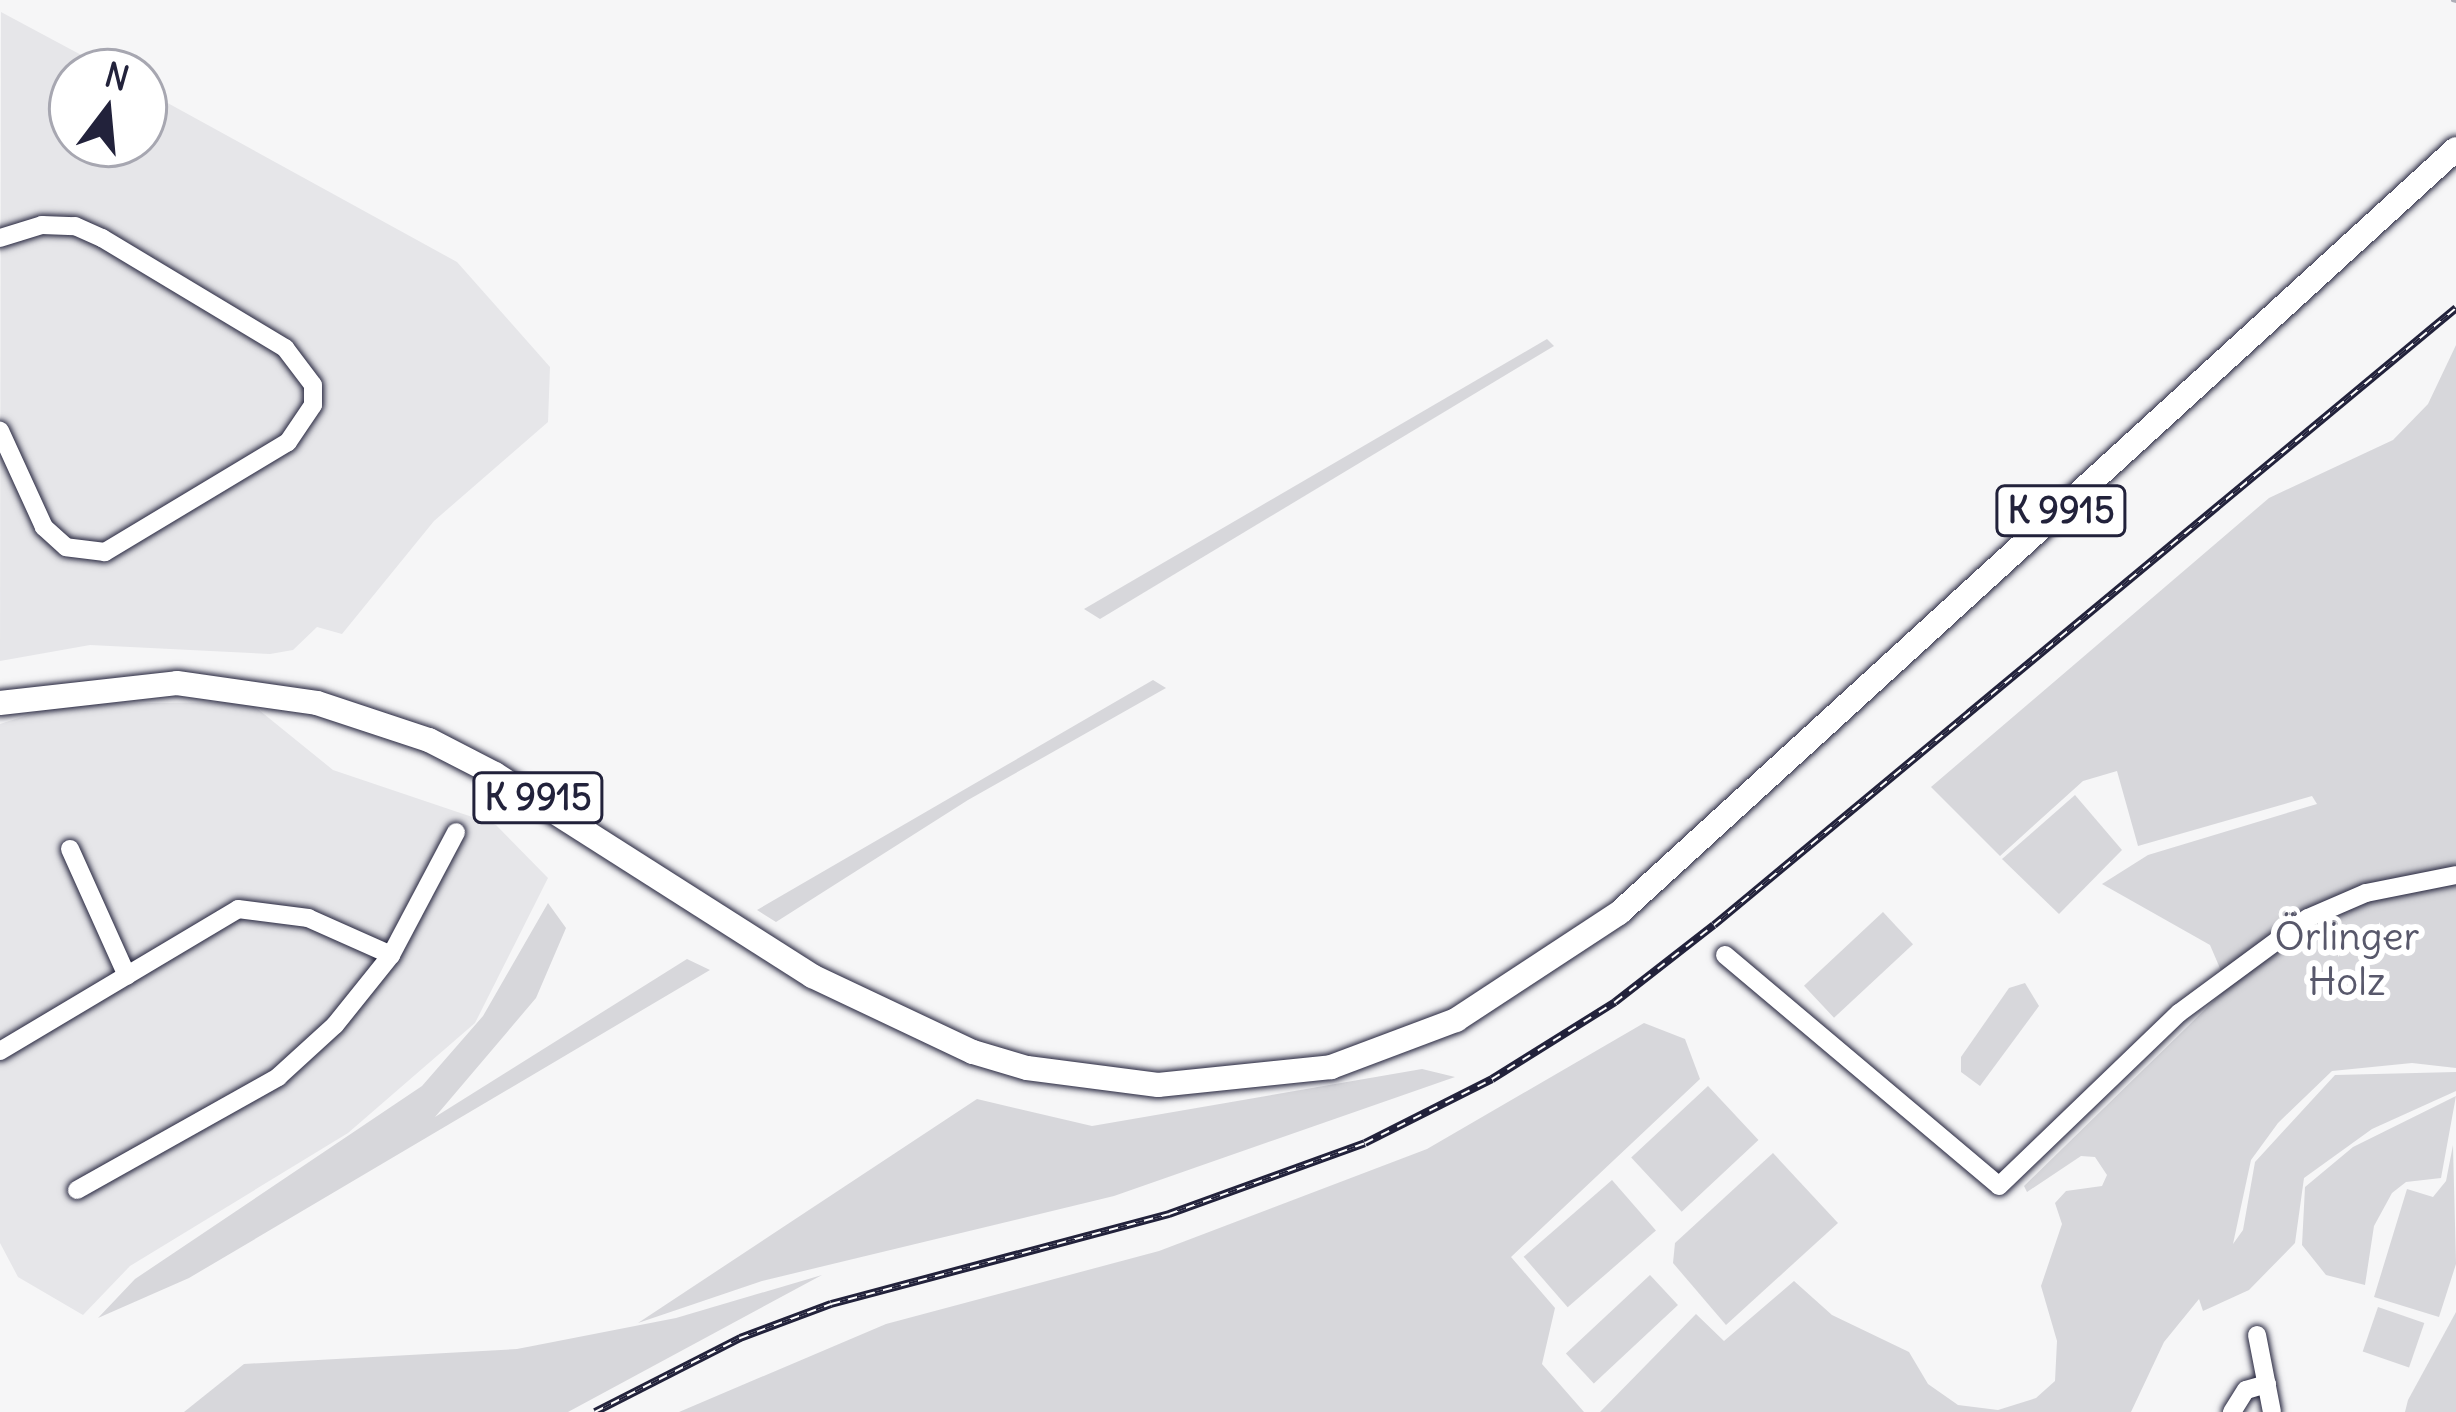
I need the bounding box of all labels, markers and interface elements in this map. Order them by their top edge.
north arrow [48,48,168,168]
text: N [100,53,134,100]
road number: K 9915 [1995,481,2127,541]
road number: K 9915 [472,768,604,828]
park label: Örlinger Holz [2275,915,2419,1006]

